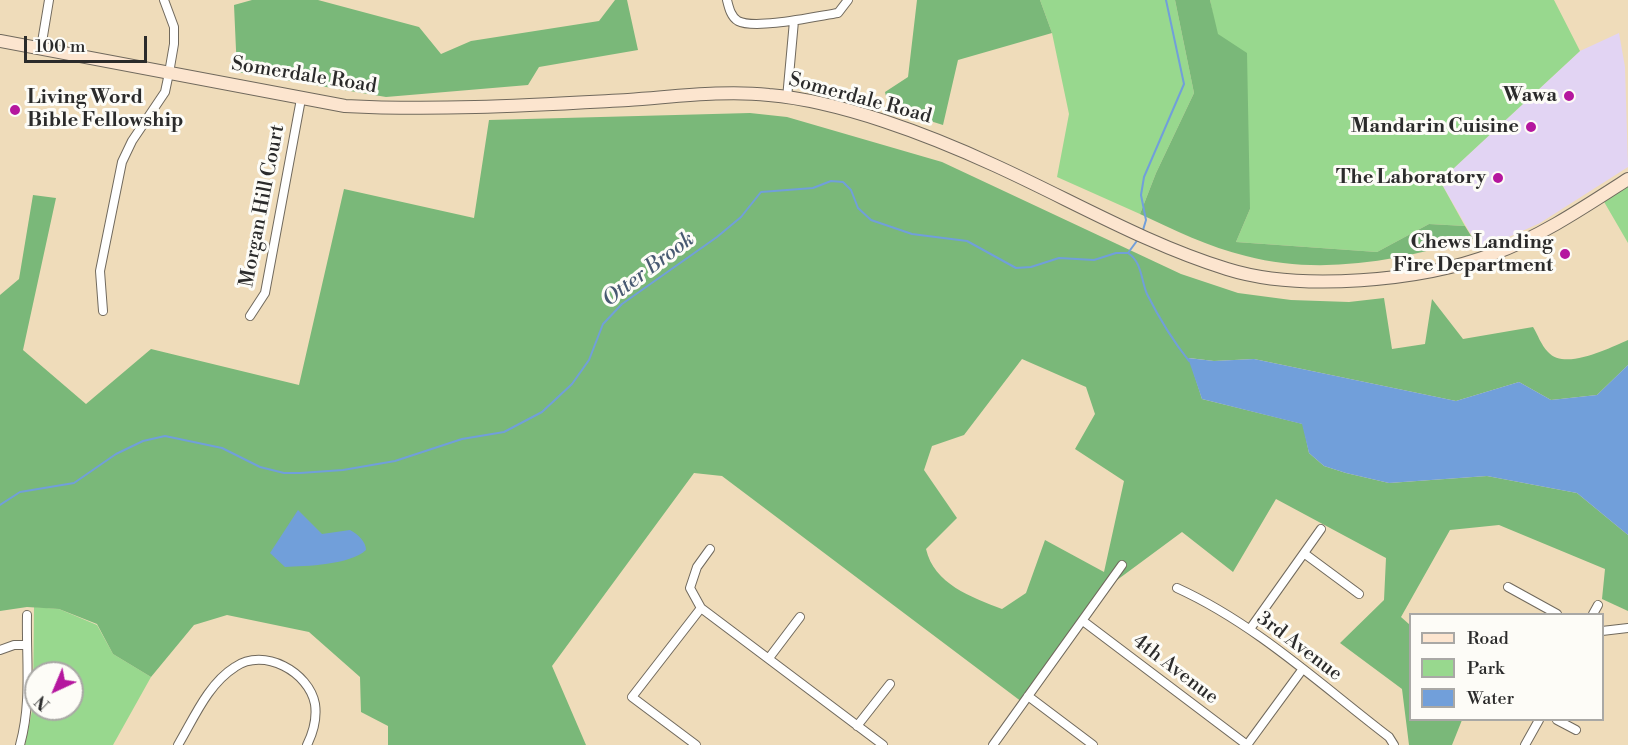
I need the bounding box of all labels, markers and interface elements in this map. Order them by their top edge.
scale bar [27,24,150,62]
text: 100 m [35,35,86,58]
street label: Somerdale Road [230,53,378,99]
street label: Somerdale Road [786,68,934,130]
place label: Wawa [1503,84,1557,108]
place label: Living Word Bible Fellowship [27,86,183,133]
marker: Wawa [1562,89,1576,103]
marker: Living Word Bible Fellowship [8,103,22,117]
place label: Mandarin Cuisine [1351,115,1519,139]
marker: Mandarin Cuisine [1524,120,1538,134]
street label: Morgan Hill Court [235,123,291,289]
place label: The Laboratory [1336,166,1486,190]
marker: The Laboratory [1491,171,1505,185]
water label: Otter Brook [598,227,700,313]
place label: Chews Landing Fire Department [1393,231,1553,278]
marker: Chews Landing Fire Department [1558,247,1572,261]
street label: 3rd Avenue [1251,607,1347,687]
legend [1409,613,1604,721]
text: Road [1467,627,1509,650]
street label: 4th Avenue [1127,630,1223,710]
text: Park [1467,657,1504,680]
north arrow [24,661,84,721]
text: Water [1467,687,1514,710]
text: N [31,691,54,714]

